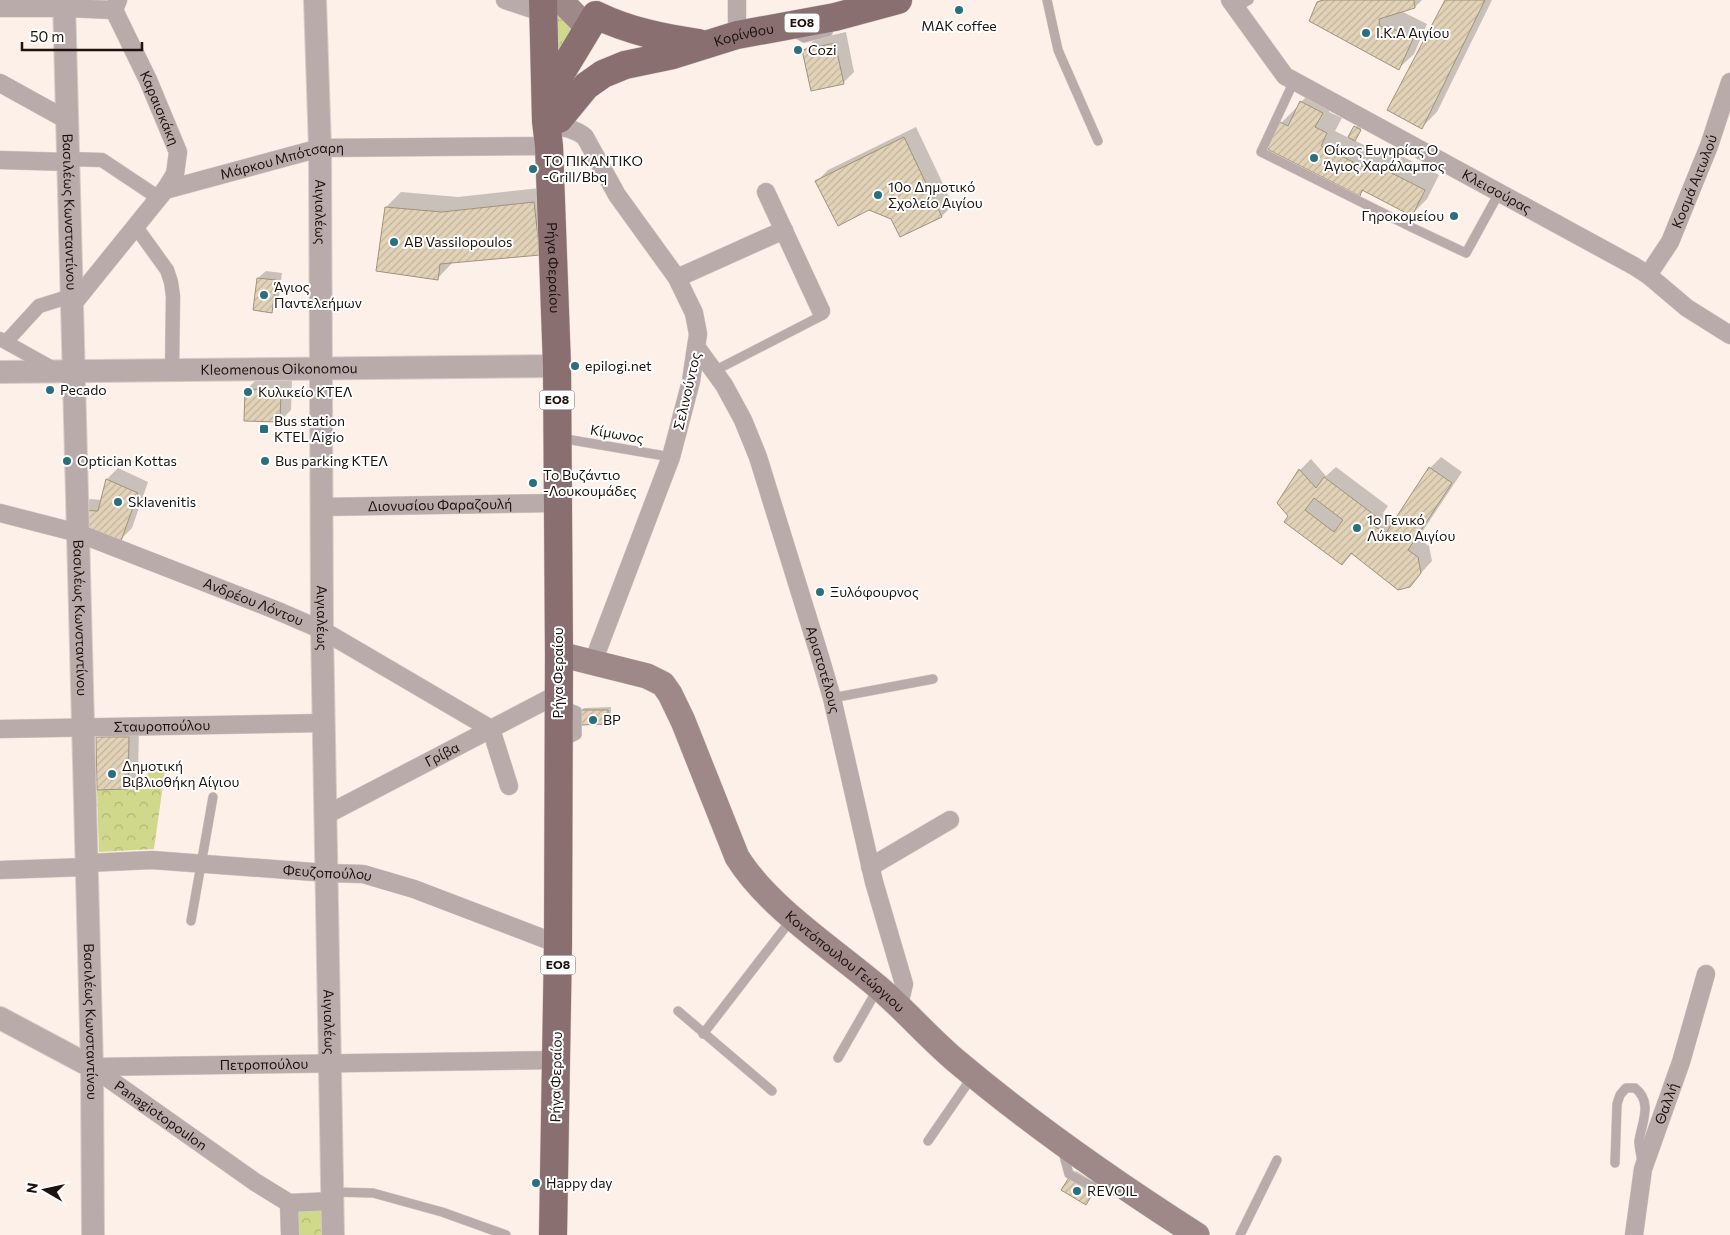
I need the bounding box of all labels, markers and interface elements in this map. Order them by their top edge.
marker: ΜΑΚ coffee [953,4,965,16]
road number: ΕΟ8 [784,13,820,32]
place label: ΜΑΚ coffee [921,17,997,34]
street label: Κορίνθου [712,19,775,50]
scale bar [22,20,142,52]
place label: Ι.Κ.Α Αιγίου [1376,24,1449,41]
text: 50 m [30,27,64,45]
marker: Ι.Κ.Α Αιγίου [1360,27,1372,39]
place label: Cozi [808,41,837,58]
marker: Cozi [792,44,804,56]
street label: Καραισκάκη [137,68,183,148]
street label: Κοσμά Αιτωλού [1668,132,1720,231]
street label: Βασιλέως Κωνσταντίνου [60,133,81,291]
street label: Μάρκου Μπότσαρη [218,139,344,183]
place label: Οίκος Ευγηρίας Ο Άγιος Χαράλαμπος [1323,141,1445,174]
place label: ΤΟ ΠΙΚΑΝΤΙΚΟ -Grill/Bbq [543,152,643,185]
marker: Οίκος Ευγηρίας Ο Άγιος Χαράλαμπος [1308,152,1320,164]
marker: ΤΟ ΠΙΚΑΝΤΙΚΟ -Grill/Bbq [527,163,539,175]
street label: Κλεισούρας [1459,165,1535,217]
place label: 10o Δημοτικό Σχολείο Αιγίου [888,178,983,211]
street label: Αιγιαλέως [312,179,329,245]
marker: 10o Δημοτικό Σχολείο Αιγίου [872,189,884,201]
place label: Γηροκομείου [1361,207,1444,224]
marker: Γηροκομείου [1448,210,1460,222]
street label: Ρήγα Φεραίου [544,222,564,314]
place label: AB Vassilopoulos [404,233,512,250]
marker: AB Vassilopoulos [388,236,400,248]
place label: Άγιος Παντελεήμων [273,278,362,311]
marker: Άγιος Παντελεήμων [258,289,270,301]
street label: Σελινούντος [669,350,704,431]
place label: epilogi.net [585,357,652,374]
street label: Kleomenous Oikonomou [200,359,358,378]
marker: epilogi.net [569,360,581,372]
place label: Pecado [60,381,107,398]
place label: Κυλικείο ΚΤΕΛ [258,383,353,400]
marker: Pecado [44,384,56,396]
marker: Κυλικείο ΚΤΕΛ [242,386,254,398]
road number: ΕΟ8 [540,390,574,410]
place label: Bus station KTEL Aigio [274,412,345,445]
street label: Κίμωνος [589,420,645,447]
marker: Bus station KTEL Aigio [258,423,270,435]
place label: Optician Kottas [77,452,177,469]
place label: Bus parking ΚΤΕΛ [275,452,388,469]
marker: Optician Kottas [61,455,73,467]
marker: Bus parking ΚΤΕΛ [259,455,271,467]
place label: Το Βυζάντιο -Λουκουμάδες [543,466,637,499]
marker: Το Βυζάντιο -Λουκουμάδες [527,477,539,489]
place label: Sklavenitis [128,493,196,510]
street label: Διονυσίου Φαραζουλή [368,495,512,514]
marker: Sklavenitis [112,496,124,508]
place label: 1o Γενικό Λύκειο Αιγίου [1367,511,1455,544]
marker: 1o Γενικό Λύκειο Αιγίου [1351,522,1363,534]
street label: Βασιλέως Κωνσταντίνου [70,539,91,696]
street label: Ανδρέου Λόντου [201,574,306,629]
place label: Ξυλόφουρνος [830,583,919,600]
street label: Αιγιαλέως [314,585,331,651]
marker: Ξυλόφουρνος [814,586,826,598]
street label: Αριστοτέλους [803,624,844,715]
street label: Ρήγα Φεραίου [549,627,566,719]
place label: BP [603,711,621,728]
marker: BP [587,714,599,726]
street label: Σταυροπούλου [114,716,210,735]
street label: Γρίβα [422,738,462,770]
place label: Δημοτική Βιβλιοθήκη Αίγιου [122,757,239,790]
marker: Δημοτική Βιβλιοθήκη Αίγιου [106,768,118,780]
street label: Φευζοπούλου [282,861,374,884]
street label: Κοντόπουλου Γεώργιου [782,907,909,1015]
street label: Βασιλέως Κωνσταντίνου [81,943,101,1100]
road number: ΕΟ8 [540,956,576,974]
street label: Αιγιαλέως [321,989,339,1055]
street label: Ρήγα Φεραίου [546,1031,565,1123]
street label: Πετροπούλου [219,1055,309,1073]
street label: Panagiotopoulon [111,1077,211,1154]
street label: Θαλλή [1651,1080,1681,1127]
north arrow [20,1165,70,1215]
place label: Happy day [546,1174,613,1191]
marker: Happy day [530,1177,542,1189]
text: N [22,1181,41,1194]
place label: REVOIL [1087,1182,1137,1199]
marker: REVOIL [1071,1185,1083,1197]

